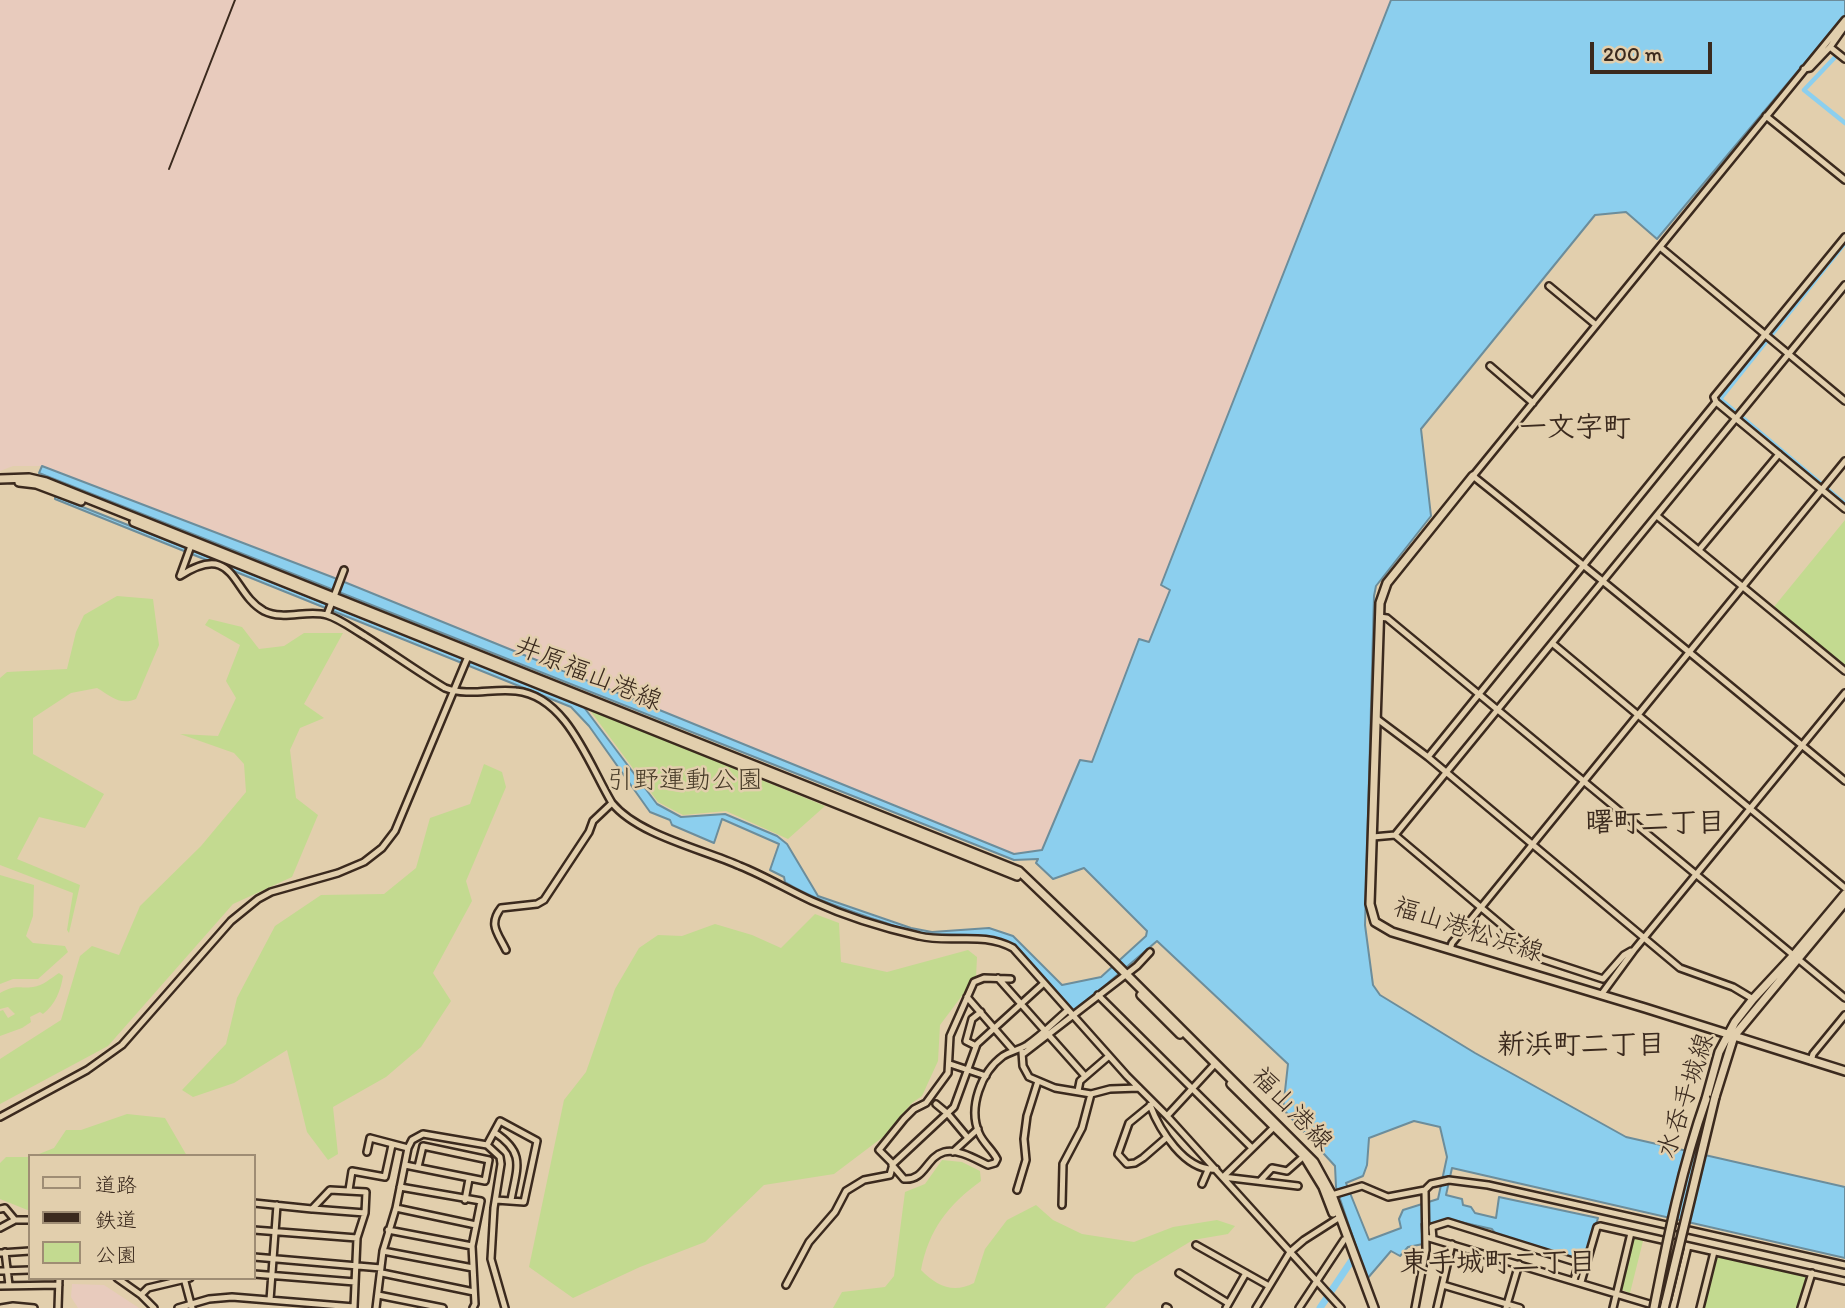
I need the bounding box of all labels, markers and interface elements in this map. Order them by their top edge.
scale bar [1593,28,1716,72]
text: 200 m [1603,41,1662,66]
district label: 一文字町 [1519,412,1631,446]
street label: 井原福山港線 [510,631,666,719]
park label: 引野運動公園 [607,765,763,797]
district label: 曙町二丁目 [1585,807,1725,841]
street label: 福山港松浜線 [1389,892,1547,970]
district label: 新浜町二丁目 [1497,1029,1665,1063]
street label: 水呑手城線 [1652,1029,1722,1163]
street label: 福山港線 [1244,1062,1338,1158]
legend [28,1154,256,1280]
text: 道路 [95,1172,137,1197]
text: 鉄道 [95,1207,137,1232]
text: 公園 [95,1242,137,1267]
district label: 東手城町二丁目 [1400,1247,1596,1281]

